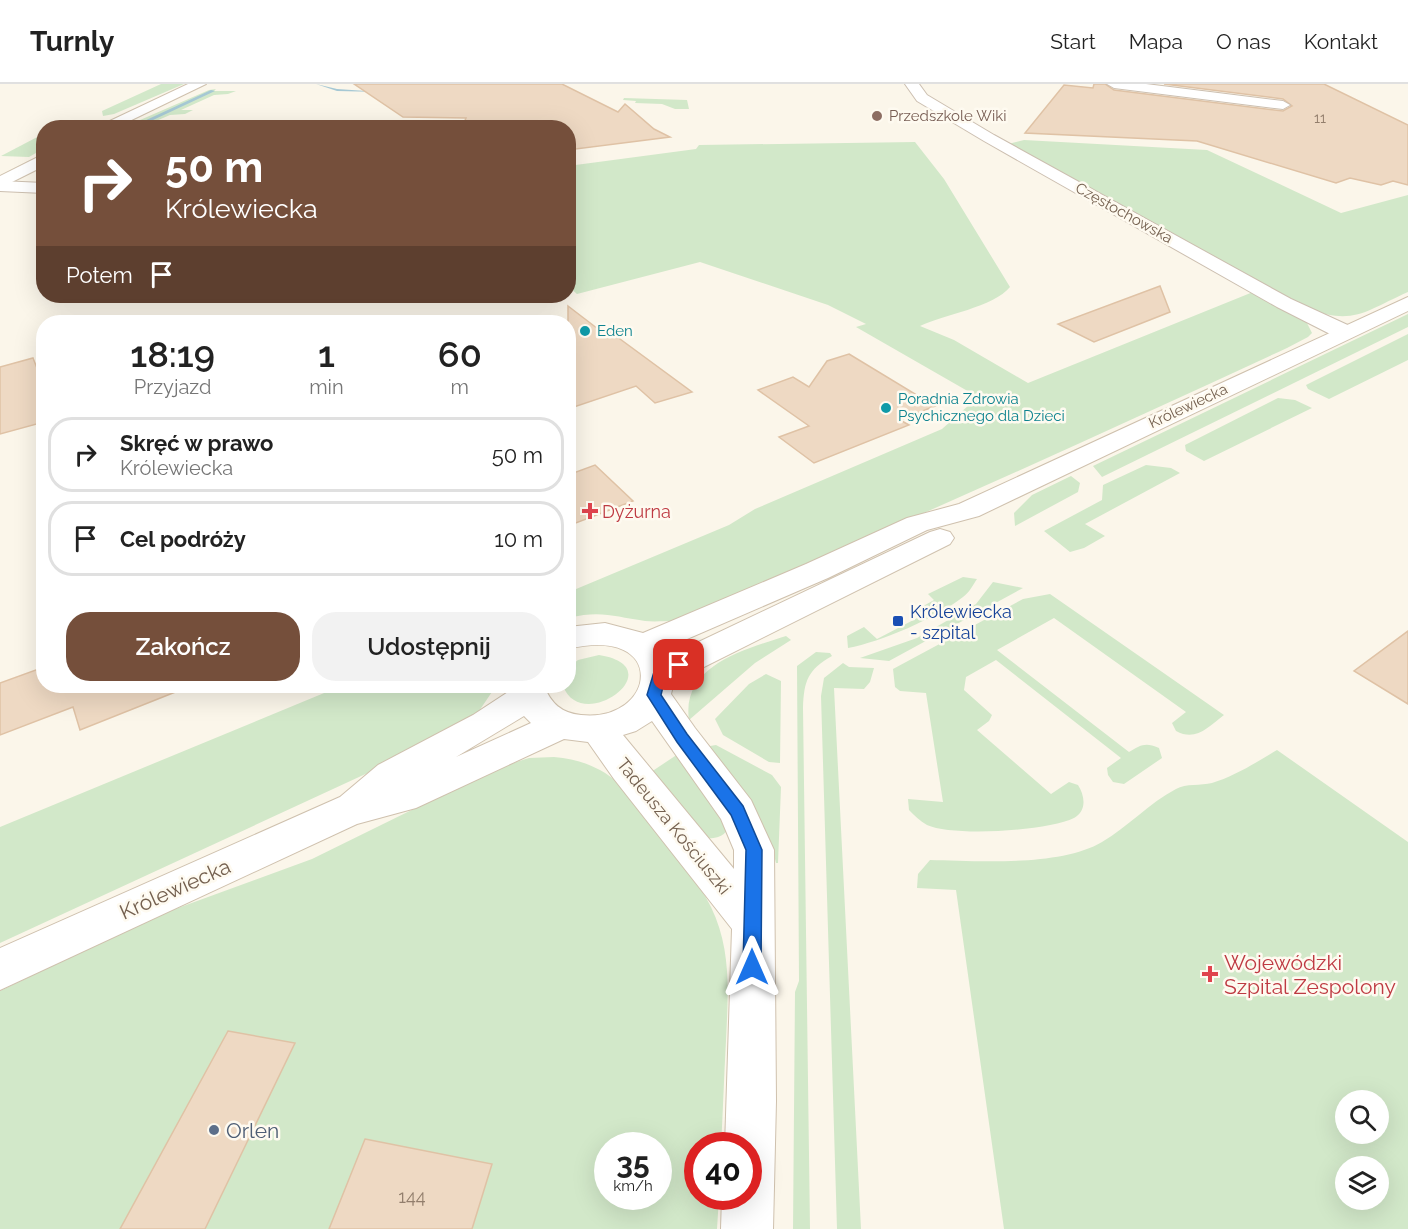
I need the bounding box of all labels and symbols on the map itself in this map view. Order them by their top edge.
place label: Przedszkole Wiki [889,107,1006,125]
marker: Przedszkole Wiki [870,109,884,123]
house number: 11 [1314,110,1326,126]
street label: Częstochowska [1072,179,1176,247]
place label: Eden [597,322,633,340]
marker: Eden [578,324,592,338]
street label: Królewiecka [1146,380,1230,432]
place label: Poradnia Zdrowia Psychicznego dla Dzieci [898,390,1065,425]
marker: Poradnia Zdrowia Psychicznego dla Dzieci [879,401,893,415]
place label: Dyżurna [602,501,671,522]
marker: Dyżurna [583,504,597,518]
place label: Królewiecka - szpital [910,601,1012,643]
marker: Królewiecka - szpital [891,614,905,628]
pin [653,639,704,690]
street label: Tadeusza Kościuszki [613,754,735,898]
street label: Królewiecka [116,853,234,925]
position arrow [720,935,784,999]
place label: Wojewódzki Szpital Zespolony [1224,950,1396,999]
marker: Wojewódzki Szpital Zespolony [1201,965,1219,983]
place label: Orlen [226,1118,279,1143]
marker: Orlen [207,1123,221,1137]
speed limit sign: 40 [684,1132,762,1210]
house number: 144 [398,1186,426,1207]

